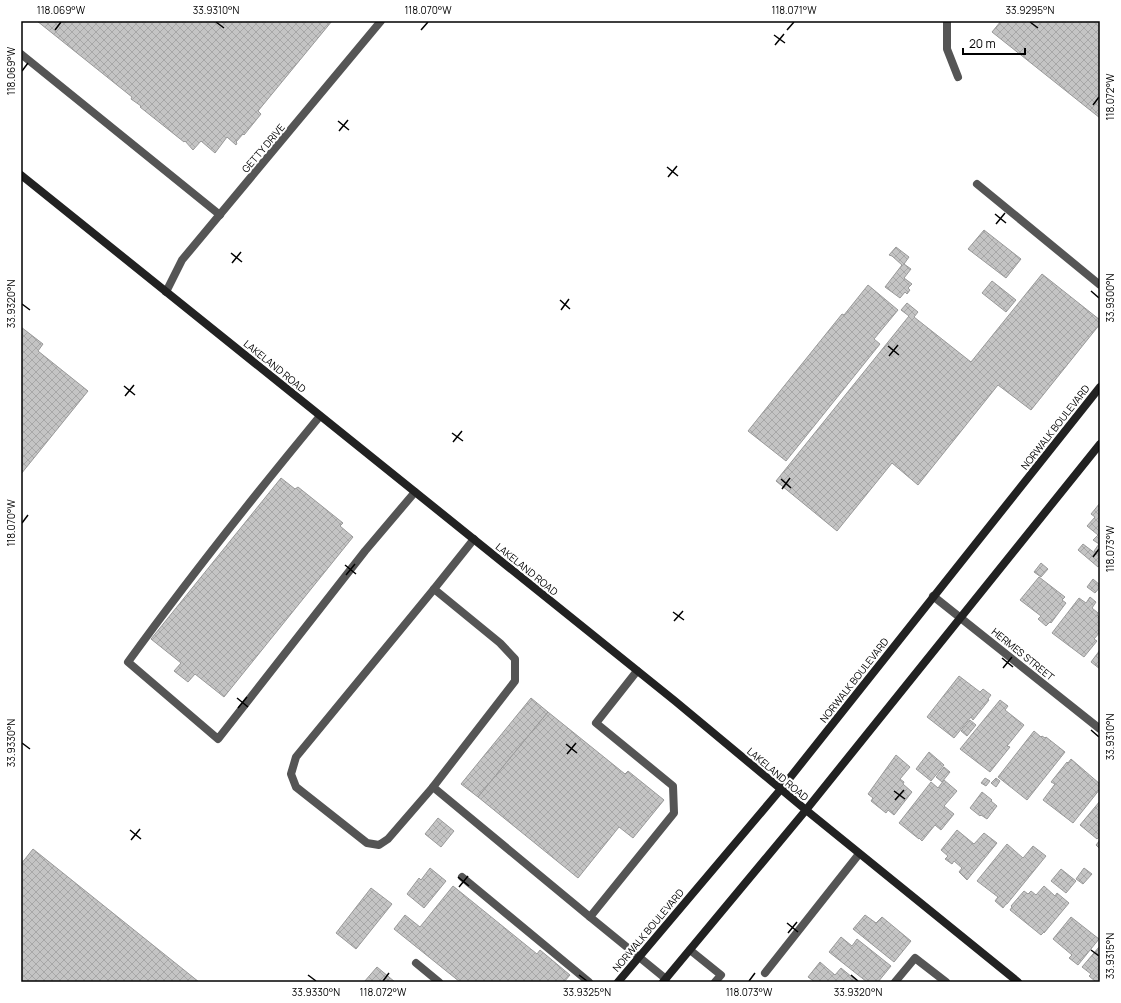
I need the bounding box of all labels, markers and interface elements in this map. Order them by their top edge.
text: 118.069°W [37,3,86,17]
text: 33.9310°N [193,3,239,17]
text: 118.070°W [404,3,452,17]
text: 118.071°W [771,3,817,17]
text: 33.9295°N [1006,3,1055,17]
scale bar [963,30,1025,56]
text: 20 m [969,35,996,52]
text: 118.069°W [4,46,18,95]
text: 118.072°W [1103,73,1117,120]
street label: GETTY DRIVE [238,120,288,175]
text: 33.9300°N [1103,273,1117,322]
text: 33.9320°N [4,280,18,328]
street label: LAKELAND ROAD [241,336,309,396]
street label: NORWALK BOULEVARD [1017,381,1093,472]
text: 118.070°W [4,499,18,547]
text: 118.073°W [1103,525,1117,572]
street label: LAKELAND ROAD [493,539,561,599]
street label: HERMES STREET [989,624,1057,684]
street label: NORWALK BOULEVARD [816,634,892,725]
text: 33.9310°N [1103,714,1117,760]
text: 33.9330°N [4,719,18,767]
street label: LAKELAND ROAD [744,744,812,804]
street label: NORWALK BOULEVARD [609,885,687,974]
text: 33.9315°N [1103,933,1117,979]
text: 33.9330°N [292,985,340,999]
text: 118.072°W [360,985,407,999]
text: 33.9325°N [563,985,611,999]
text: 118.073°W [726,985,773,999]
text: 33.9320°N [834,985,882,999]

